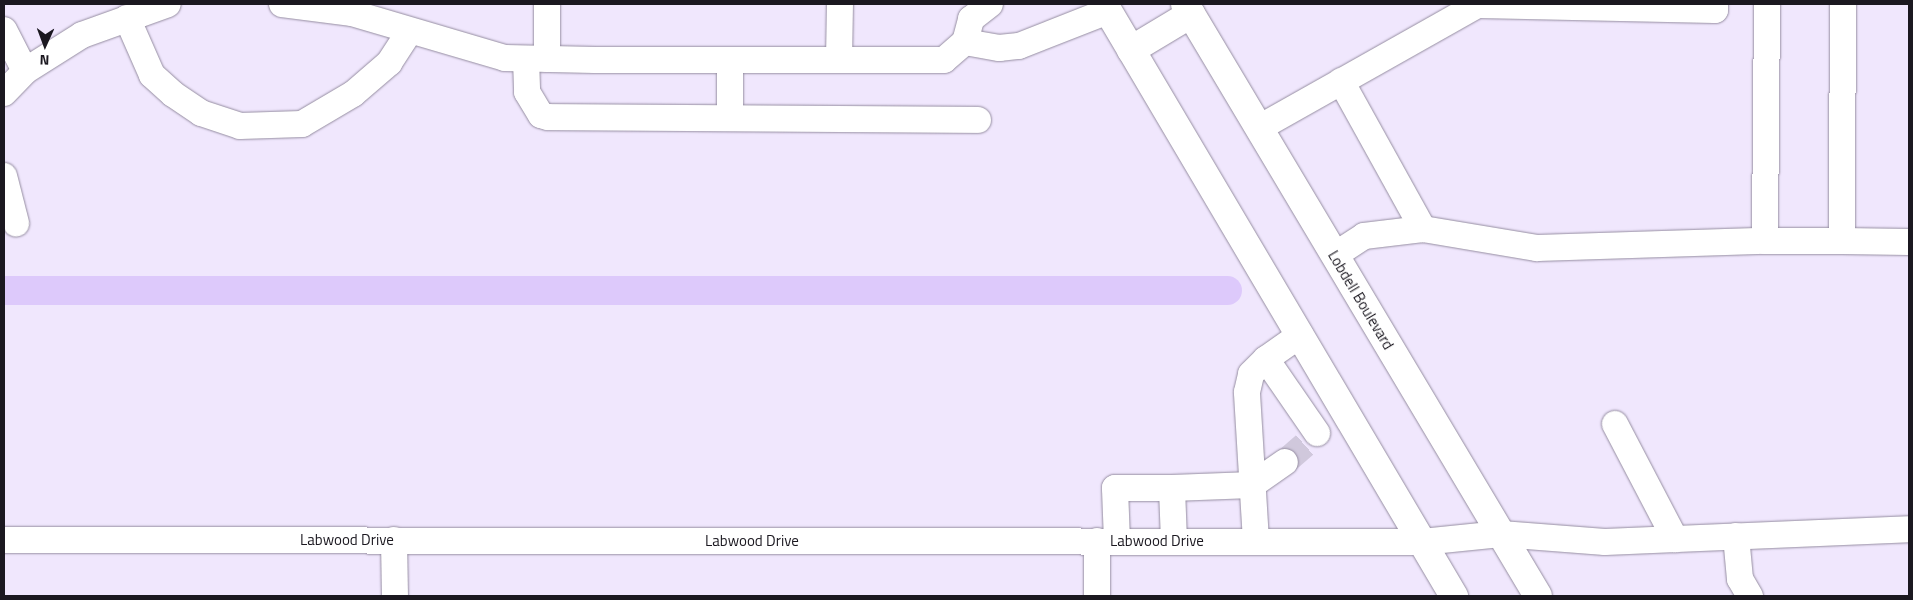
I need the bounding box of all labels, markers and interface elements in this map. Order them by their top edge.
north arrow [20,20,70,70]
text: N [39,50,50,71]
street label: Lobdell Boulevard [1324,247,1398,353]
street label: Labwood Drive [300,531,394,549]
street label: Labwood Drive [705,532,799,550]
street label: Labwood Drive [1110,532,1204,550]

